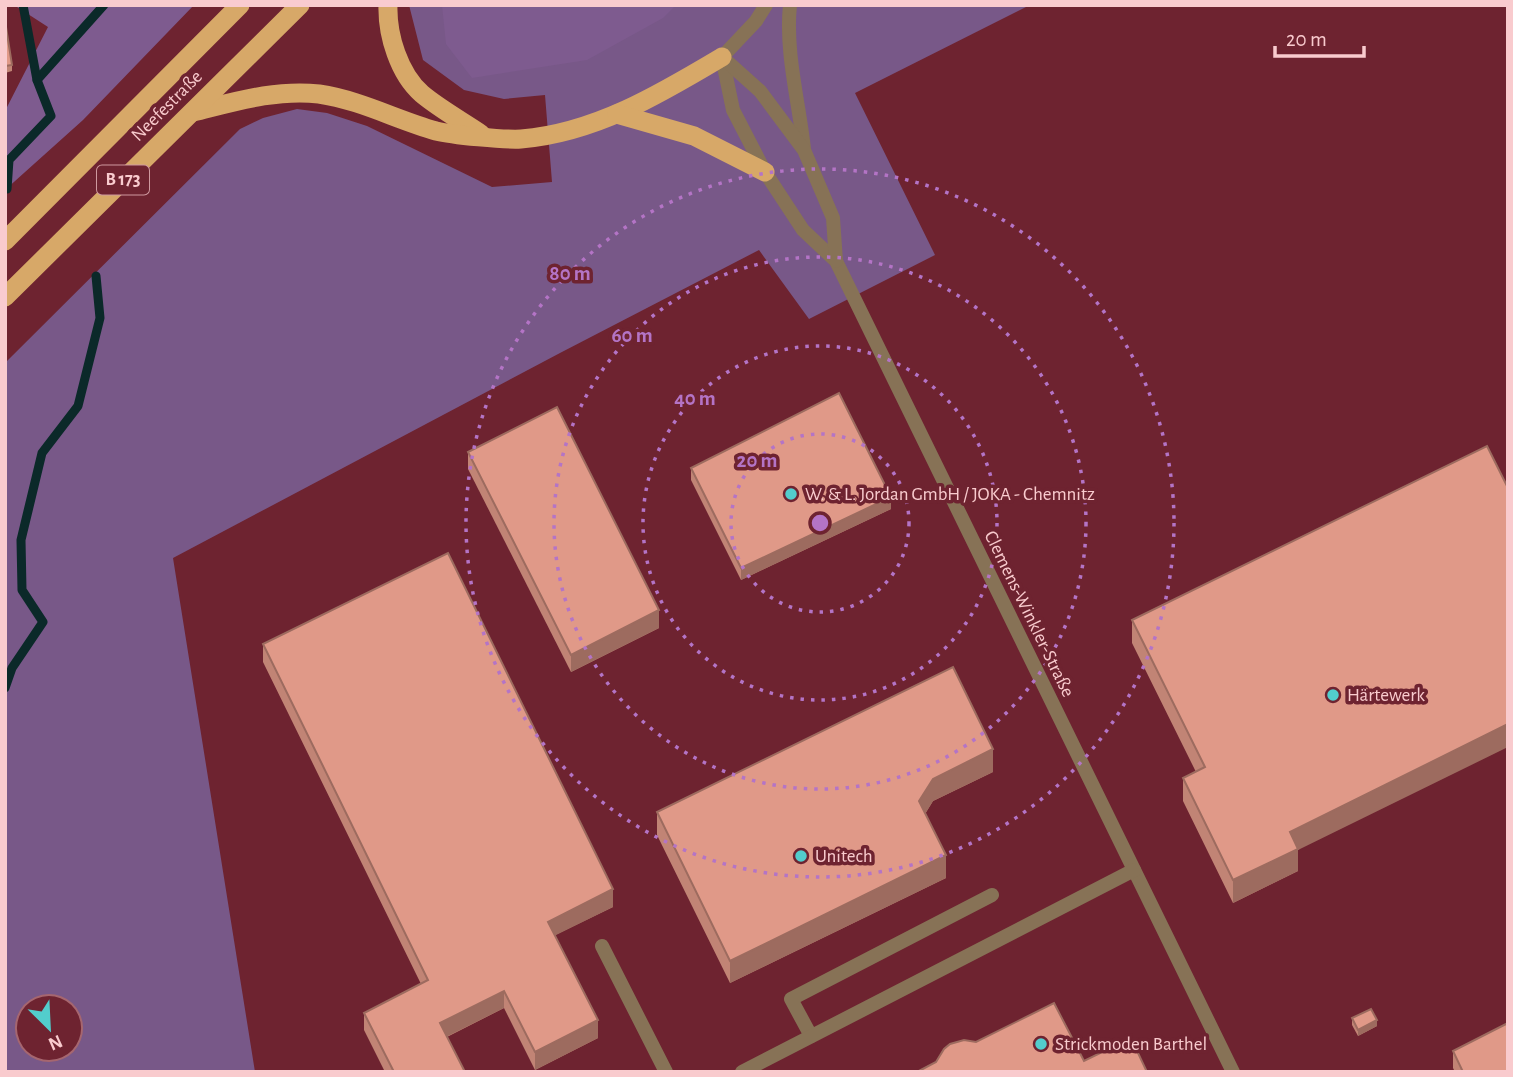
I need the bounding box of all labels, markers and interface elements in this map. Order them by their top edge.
scale bar [1275,14,1364,58]
text: 20 m [1286,29,1327,50]
street label: Neefestraße [128,67,206,145]
road number: B 173 [97,166,149,195]
text: 80 m [549,263,591,284]
text: 60 m [611,325,653,346]
text: 40 m [674,388,716,409]
text: 20 m [737,450,777,471]
place label: W. & L. Jordan GmbH / JOKA - Chemnitz [805,485,1095,504]
marker: W. & L. Jordan GmbH / JOKA - Chemnitz [783,486,799,502]
centre of rings [808,511,832,535]
street label: Clemens-Winkler-Straße [981,528,1077,700]
place label: Härtewerk [1347,686,1425,705]
marker: Härtewerk [1325,687,1341,703]
place label: Unitech [815,847,873,866]
marker: Unitech [793,848,809,864]
north arrow [14,993,84,1063]
text: N [45,1031,65,1054]
place label: Strickmoden Barthel [1055,1035,1207,1054]
marker: Strickmoden Barthel [1033,1036,1049,1052]

